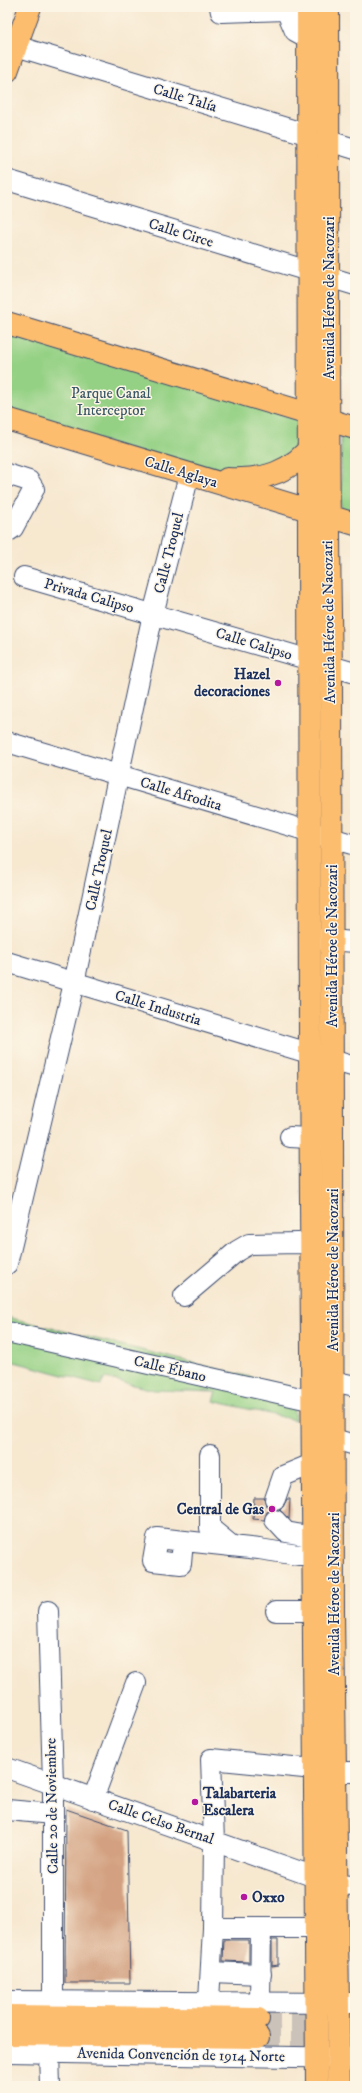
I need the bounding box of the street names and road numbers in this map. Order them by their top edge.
street label: Calle Talía [151,79,220,117]
street label: Calle Circe [146,214,216,252]
street label: Avenida Héroe de Nacozari [320,216,339,380]
street label: Calle Aglaya [142,452,221,492]
street label: Calle Troquel [150,510,188,595]
street label: Avenida Héroe de Nacozari [318,540,340,704]
street label: Privada Calipso [42,574,136,618]
street label: Calle Calipso [213,623,295,665]
street label: Calle Afrodita [138,773,225,816]
street label: Calle Troquel [81,827,117,912]
street label: Avenida Héroe de Nacozari [323,864,342,1028]
street label: Calle Industria [113,986,204,1030]
street label: Avenida Héroe de Nacozari [324,1188,343,1352]
street label: Calle Ébano [132,1351,208,1387]
street label: Avenida Héroe de Nacozari [325,1512,344,1676]
street label: Calle 20 de Noviembre [41,1738,63,1874]
street label: Calle Celso Bernal [105,1795,217,1849]
street label: Avenida Convención de 1914 Norte [77,2044,285,2066]

